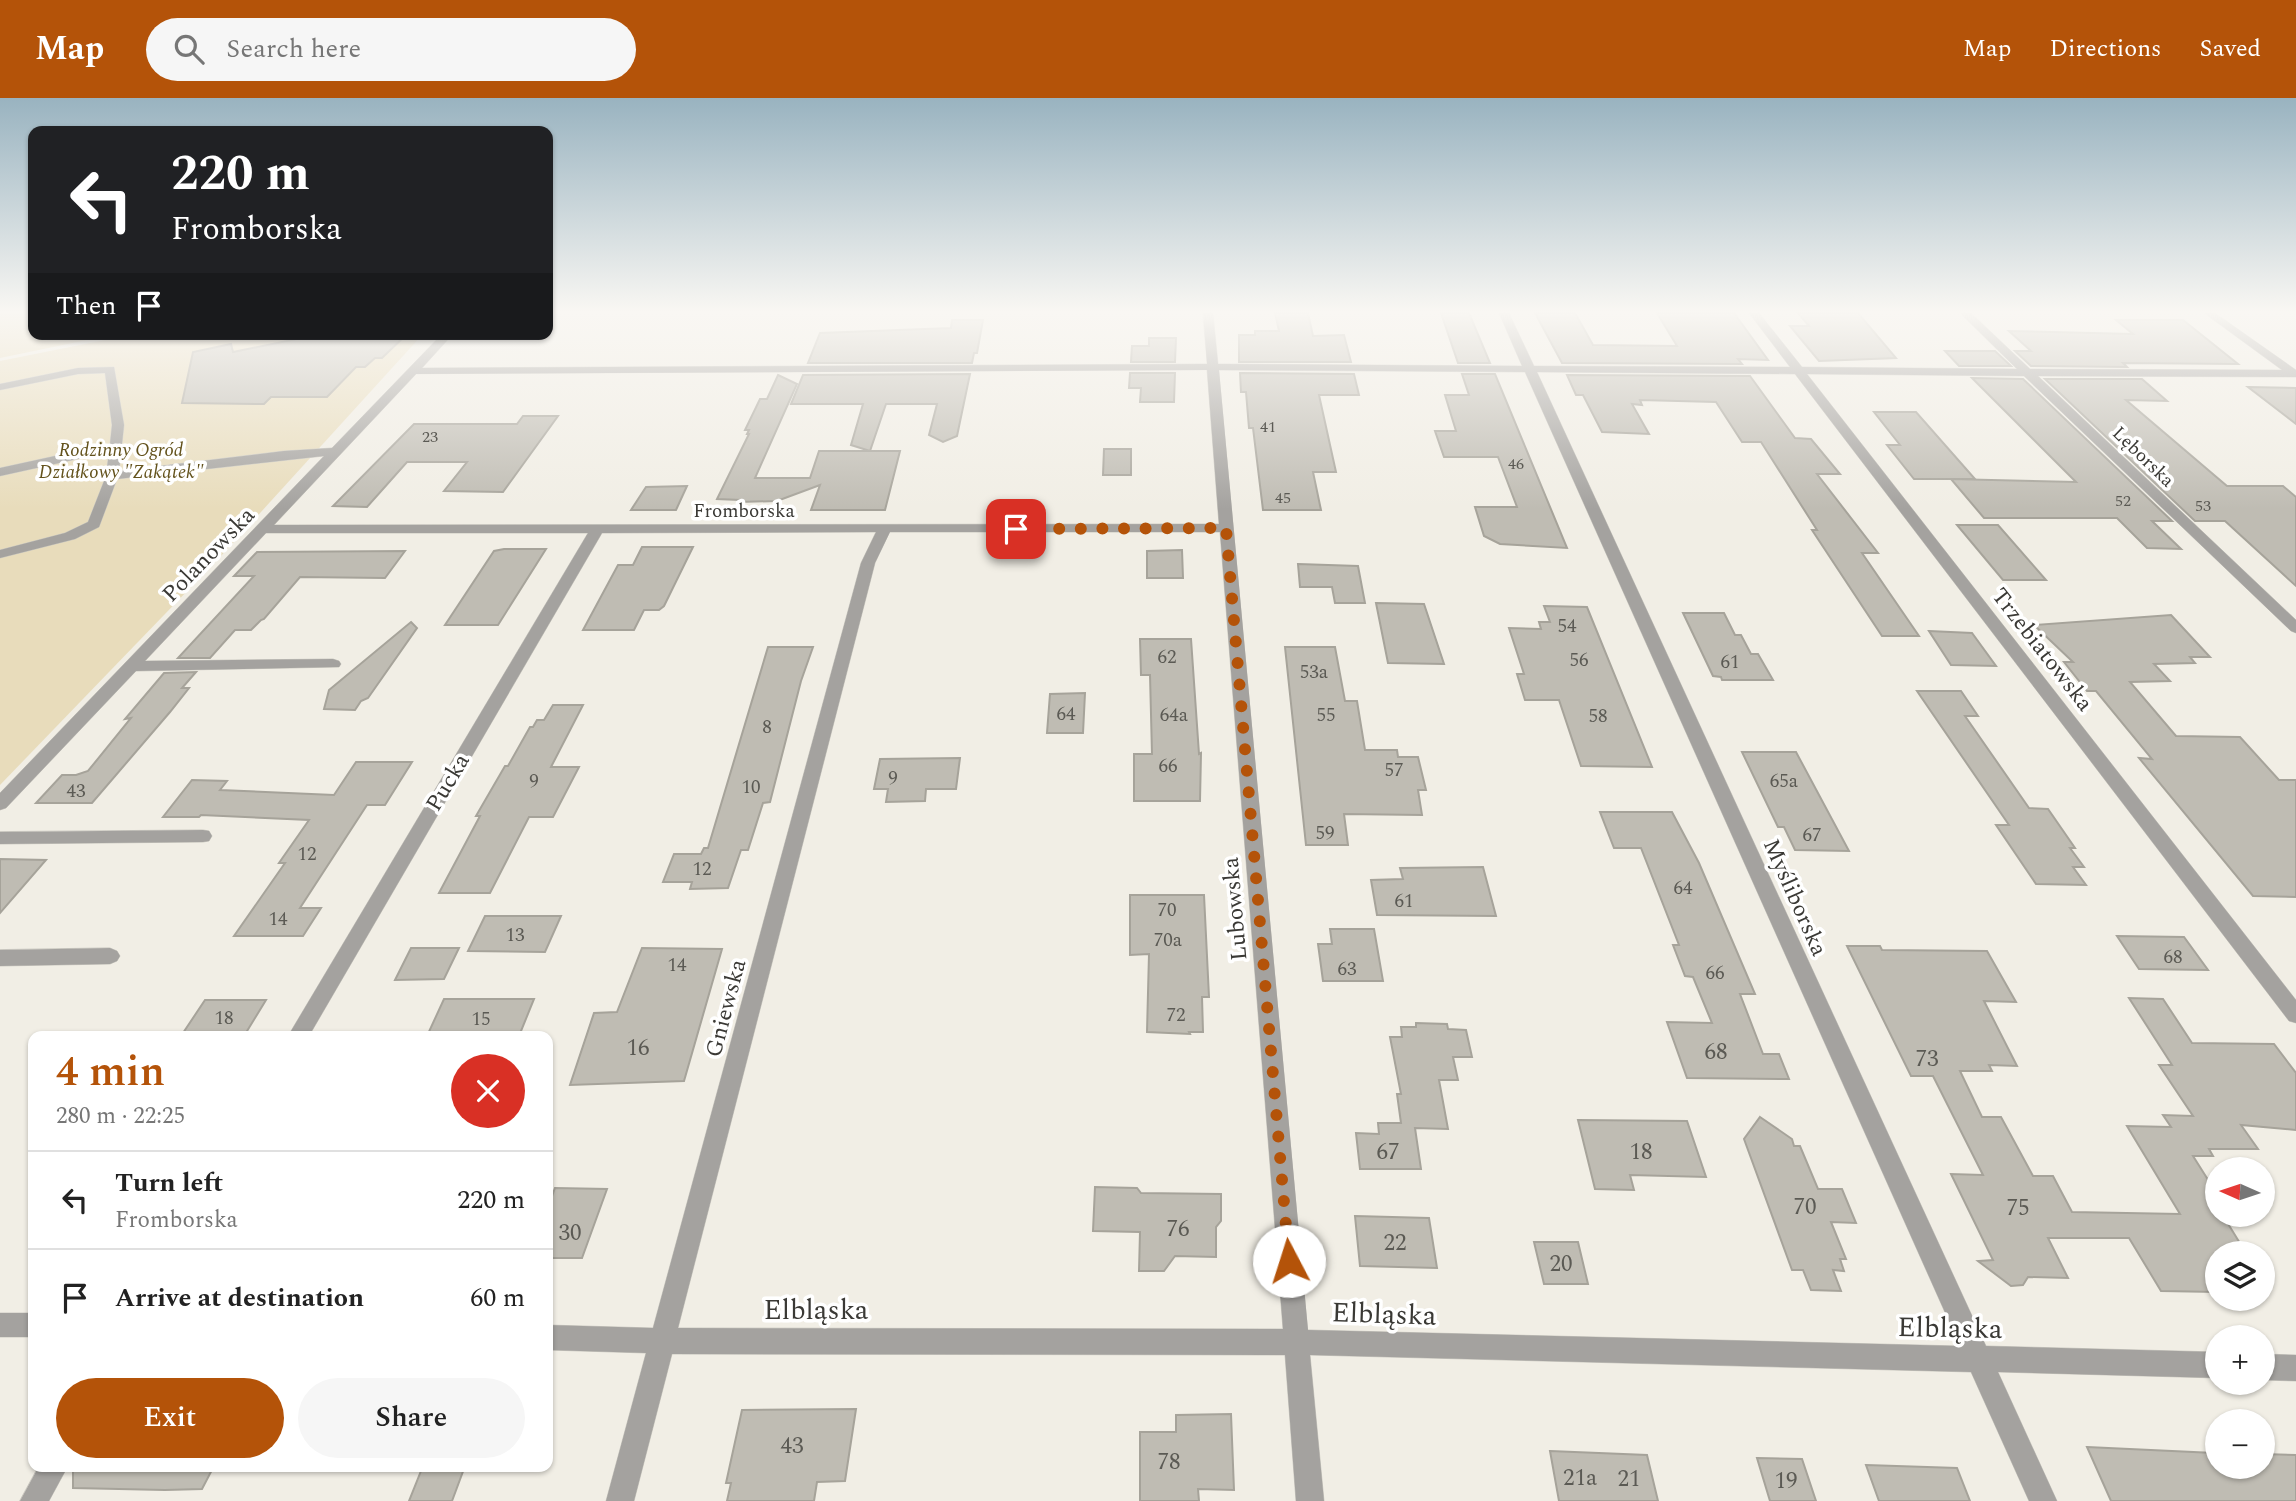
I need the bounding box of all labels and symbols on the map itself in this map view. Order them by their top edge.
house number: 41 [1260,415,1276,439]
street label: Lęborska [2105,420,2181,495]
house number: 23 [422,425,438,449]
park label: Rodzinny Ogród Działkowy "Zakątek" [39,436,204,487]
house number: 46 [1508,452,1524,476]
house number: 45 [1275,486,1291,510]
house number: 52 [2115,489,2131,513]
house number: 53 [2195,494,2211,518]
street label: Fromborska [693,497,795,526]
street label: Polanowska [154,499,264,611]
pin [986,499,1046,559]
street label: Trzebiatowska [1982,581,2101,719]
house number: 54 [1557,612,1577,641]
house number: 62 [1157,643,1177,672]
house number: 56 [1569,646,1589,675]
house number: 61 [1720,648,1740,677]
house number: 53a [1300,658,1329,687]
house number: 64 [1056,700,1076,729]
house number: 64a [1160,701,1189,730]
house number: 55 [1316,701,1336,730]
house number: 58 [1588,702,1608,731]
house number: 8 [762,713,772,742]
street label: Pucka [417,747,479,819]
house number: 66 [1158,752,1178,781]
house number: 57 [1384,756,1404,785]
house number: 9 [888,764,898,793]
house number: 9 [529,767,539,796]
house number: 65a [1770,767,1799,796]
house number: 10 [741,773,761,802]
house number: 43 [66,777,86,806]
house number: 59 [1315,819,1335,848]
house number: 67 [1802,821,1822,850]
street label: Myśliborska [1753,833,1836,962]
house number: 12 [297,840,317,869]
house number: 12 [692,855,712,884]
street label: Lubowska [1214,856,1257,962]
house number: 64 [1673,874,1693,903]
house number: 61 [1394,887,1414,916]
house number: 70 [1157,896,1177,925]
house number: 14 [268,905,288,934]
house number: 13 [505,921,525,950]
house number: 70a [1154,926,1183,955]
house number: 68 [2163,943,2183,972]
house number: 14 [667,951,687,980]
street label: Gniewska [697,955,756,1061]
house number: 63 [1337,955,1357,984]
house number: 66 [1705,959,1725,988]
house number: 72 [1166,1001,1186,1030]
house number: 18 [214,1004,234,1033]
house number: 15 [471,1005,491,1034]
house number: 16 [627,1031,650,1066]
house number: 68 [1705,1035,1728,1070]
house number: 73 [1916,1042,1939,1077]
house number: 67 [1377,1135,1400,1170]
house number: 18 [1630,1135,1653,1170]
north arrow [2205,1157,2275,1227]
house number: 70 [1794,1190,1817,1225]
house number: 75 [2007,1191,2030,1226]
house number: 76 [1167,1212,1190,1247]
house number: 30 [559,1216,582,1251]
position arrow [1252,1224,1326,1298]
house number: 22 [1384,1226,1407,1261]
house number: 20 [1550,1247,1573,1282]
street label: Elbląska [763,1289,869,1332]
street label: Elbląska [1331,1291,1438,1338]
street label: Elbląska [1897,1306,2003,1351]
house number: 43 [781,1429,804,1464]
house number: 78 [1158,1445,1181,1480]
house number: 21a [1563,1461,1597,1496]
house number: 21 [1618,1462,1641,1497]
house number: 19 [1775,1464,1798,1499]

